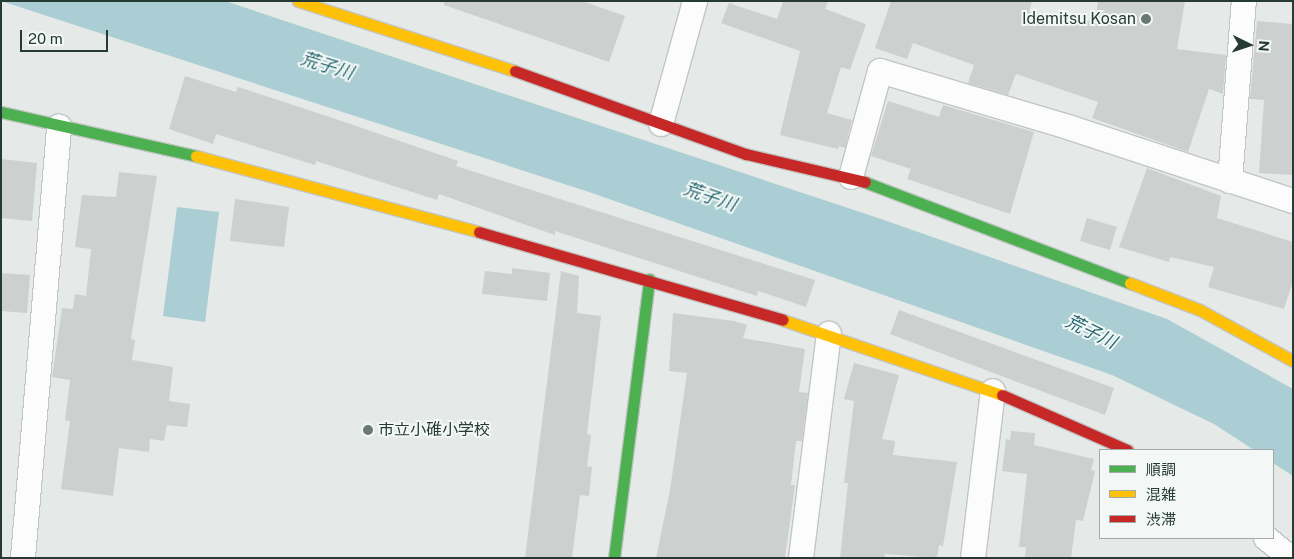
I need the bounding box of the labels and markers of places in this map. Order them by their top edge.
place label: Idemitsu Kosan [1022,9,1136,29]
marker: Idemitsu Kosan [1140,13,1152,25]
place label: 市立小碓小学校 [378,420,490,440]
marker: 市立小碓小学校 [362,424,374,436]

